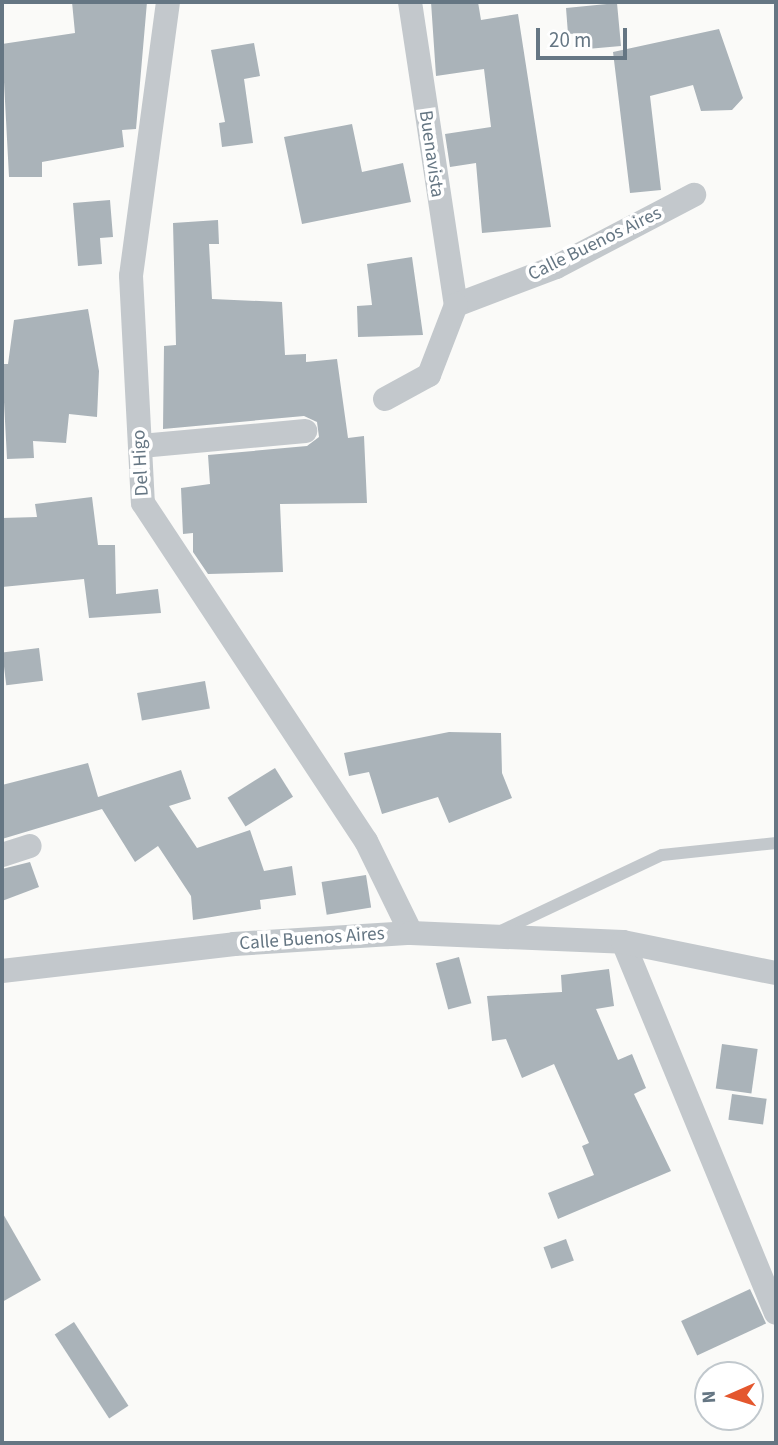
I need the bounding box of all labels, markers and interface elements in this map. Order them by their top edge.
scale bar [540,14,631,58]
text: 20 m [549,25,591,55]
street label: Buenavista [414,109,448,199]
street label: Calle Buenos Aires [525,202,665,286]
street label: Del Higo [128,429,154,497]
street label: Calle Buenos Aires [239,923,385,955]
north arrow [694,1361,764,1431]
text: N [696,1390,723,1404]

